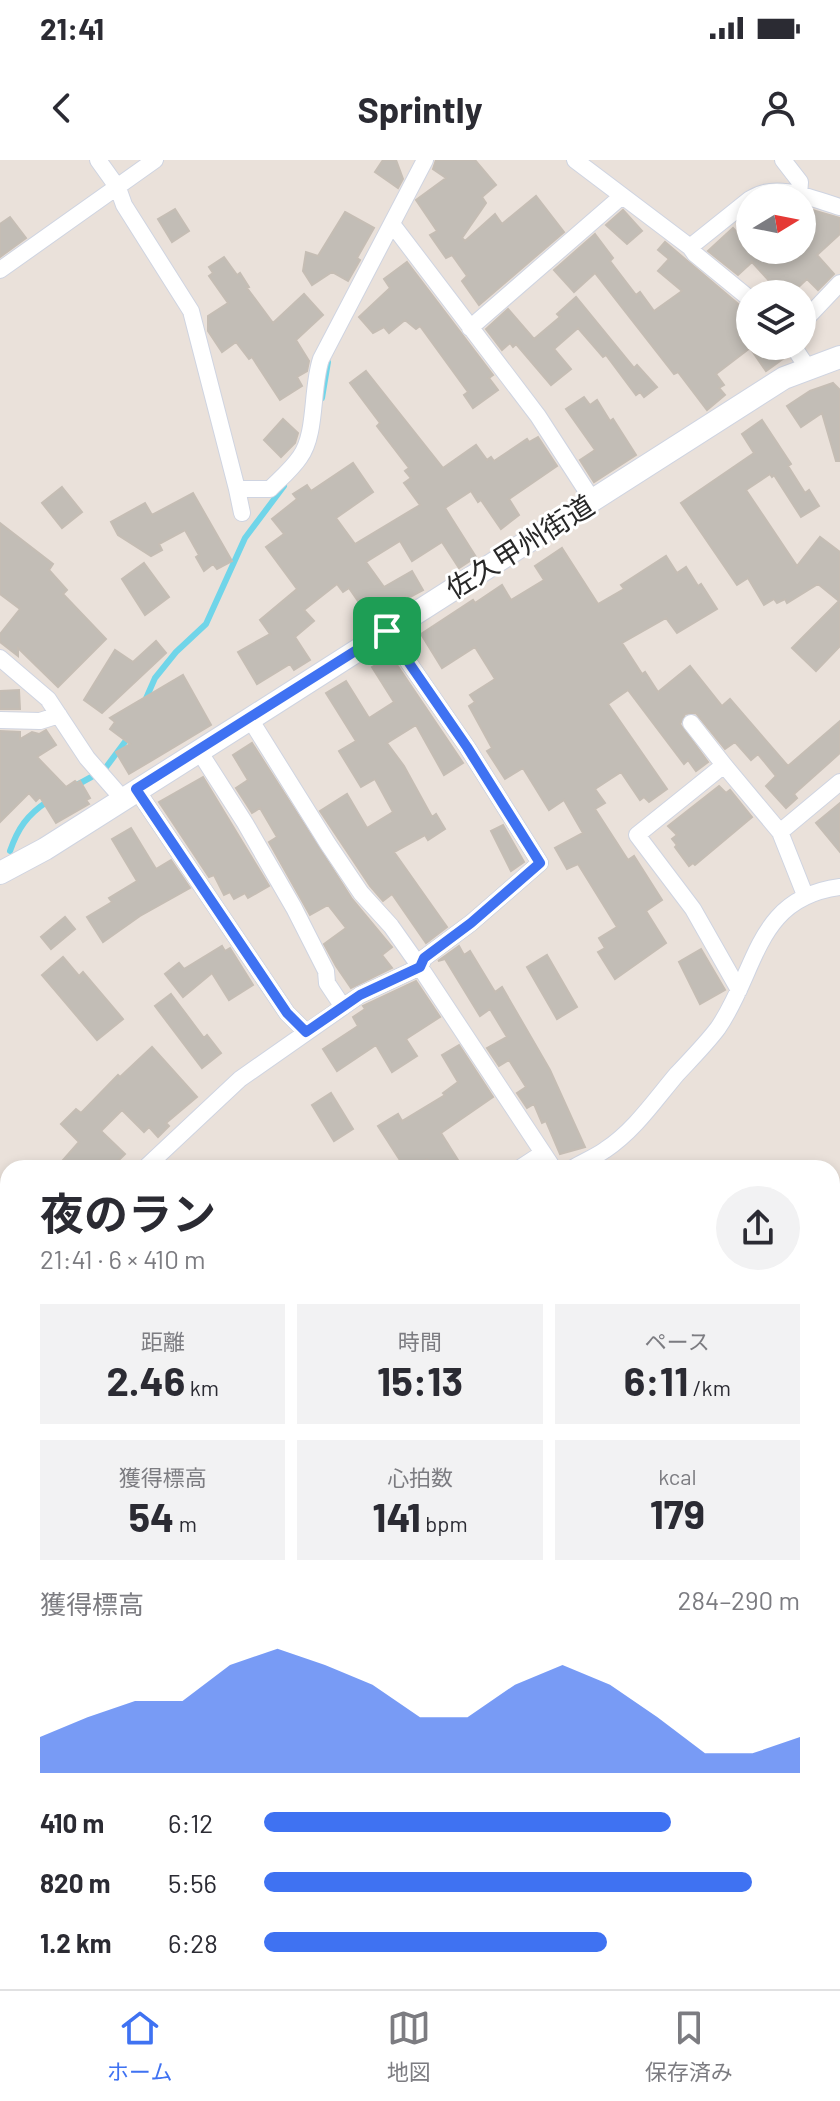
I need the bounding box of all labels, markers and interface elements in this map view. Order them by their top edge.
text: 21:41 [40,10,104,46]
icon: back [40,86,84,130]
icon: person [756,86,800,130]
text: Sprintly [357,87,483,130]
north arrow [736,184,816,264]
map controls [736,184,816,360]
button: layers [736,280,816,360]
street label: 佐久甲州街道 [439,487,600,605]
pin [353,597,421,665]
icon: arrive [365,609,409,653]
text: 夜のラン [40,1186,216,1239]
button: share [716,1186,800,1270]
text: 21:41 · 6 × 410 m [40,1243,206,1274]
text: 距離 [141,1328,185,1354]
text: 時間 [398,1328,442,1354]
text: ペース [645,1328,710,1354]
text: 2.46 [106,1356,185,1404]
text: 15:13 [377,1356,463,1404]
text: 6:11 [624,1356,688,1404]
text: km [185,1374,219,1400]
text: /km [688,1374,731,1400]
text: kcal [658,1463,697,1489]
text: 獲得標高 [119,1464,207,1490]
text: 心拍数 [387,1464,453,1490]
text: 179 [650,1489,705,1537]
text: 54 [128,1492,174,1540]
text: 141 [372,1492,421,1540]
text: m [174,1510,197,1536]
text: bpm [421,1510,468,1536]
text: 284–290 m [678,1584,800,1615]
text: 獲得標高 [40,1588,144,1619]
text: 410 m [40,1807,104,1838]
text: 6:12 [168,1807,213,1838]
text: 820 m [40,1867,110,1898]
text: 5:56 [168,1867,217,1898]
text: 1.2 km [40,1927,112,1958]
text: 6:28 [168,1927,218,1958]
tab: ホーム [107,2006,172,2086]
tab: 地図 [387,2006,431,2086]
tab: 保存済み [645,2006,733,2086]

